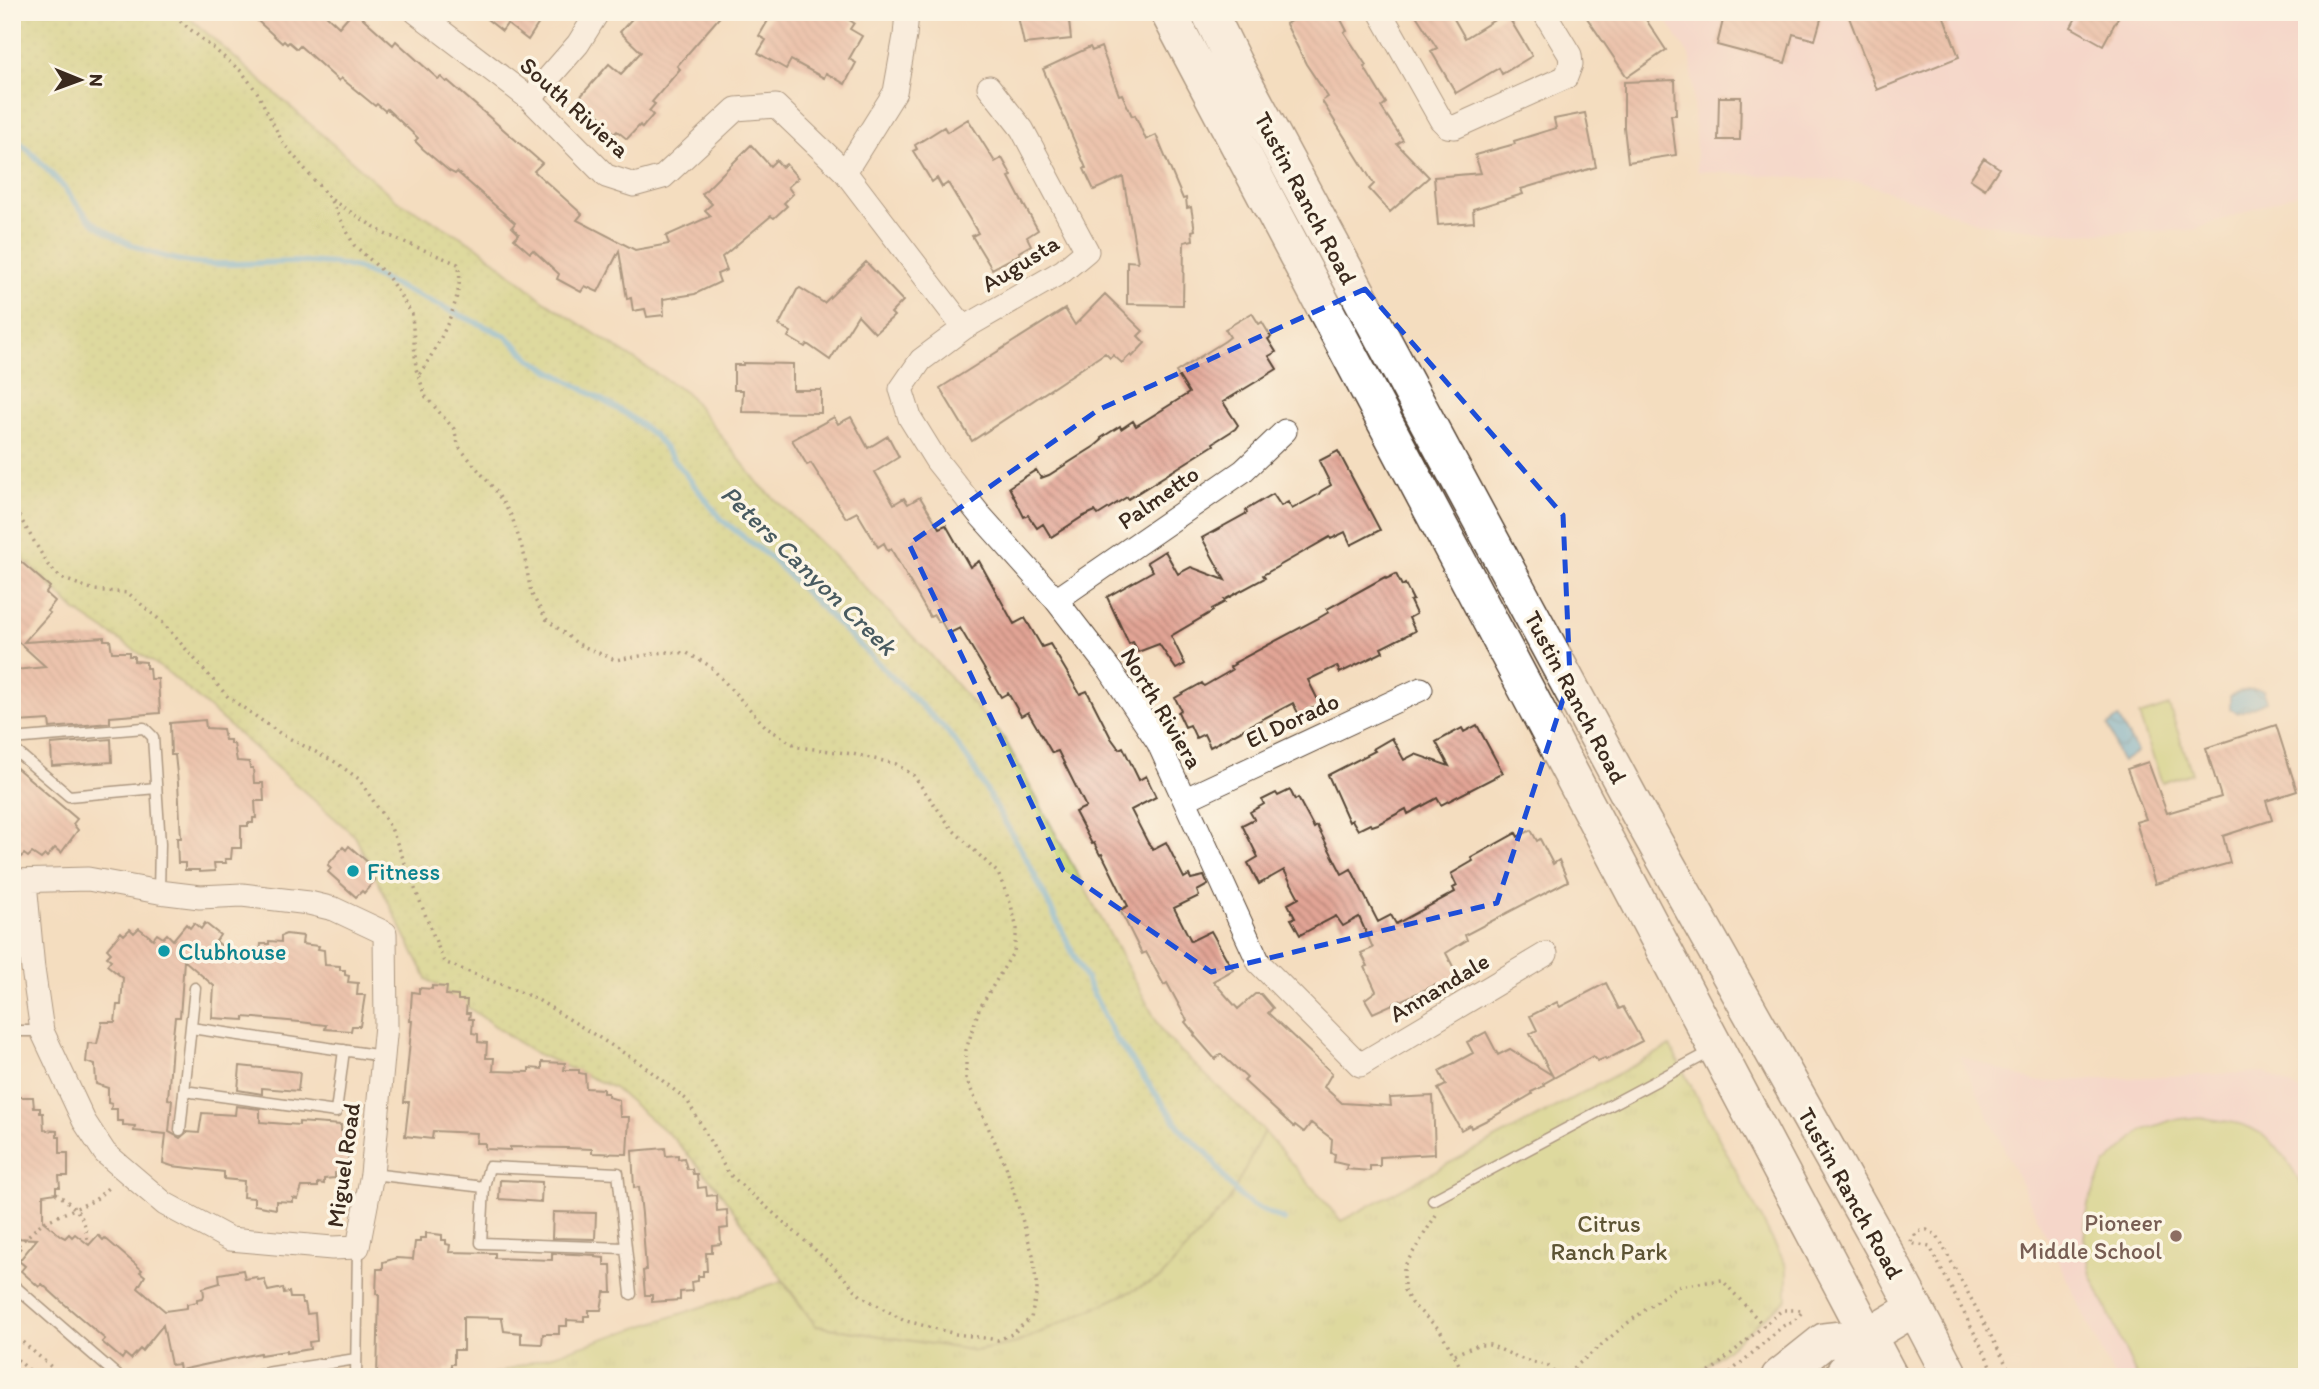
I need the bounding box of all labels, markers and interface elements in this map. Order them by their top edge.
north arrow [46,46,116,116]
street label: South Riviera [514,50,636,164]
text: N [85,74,108,87]
street label: Tustin Ranch Road [1248,107,1364,289]
street label: Augusta [976,228,1065,298]
street label: Palmetto [1112,459,1204,535]
water label: Peters Canyon Creek [714,478,905,663]
street label: Tustin Ranch Road [1518,606,1634,788]
street label: North Riviera [1115,642,1209,774]
street label: El Dorado [1241,686,1343,754]
place label: Fitness [367,857,440,886]
marker: Fitness [345,863,361,879]
place label: Clubhouse [178,937,286,966]
marker: Clubhouse [156,943,172,959]
street label: Annandale [1384,946,1494,1028]
street label: Miguel Road [320,1101,366,1229]
street label: Tustin Ranch Road [1792,1102,1910,1284]
place label: Pioneer Middle School [2019,1208,2162,1265]
park label: Citrus Ranch Park [1551,1209,1667,1266]
marker: Pioneer Middle School [2168,1228,2184,1244]

